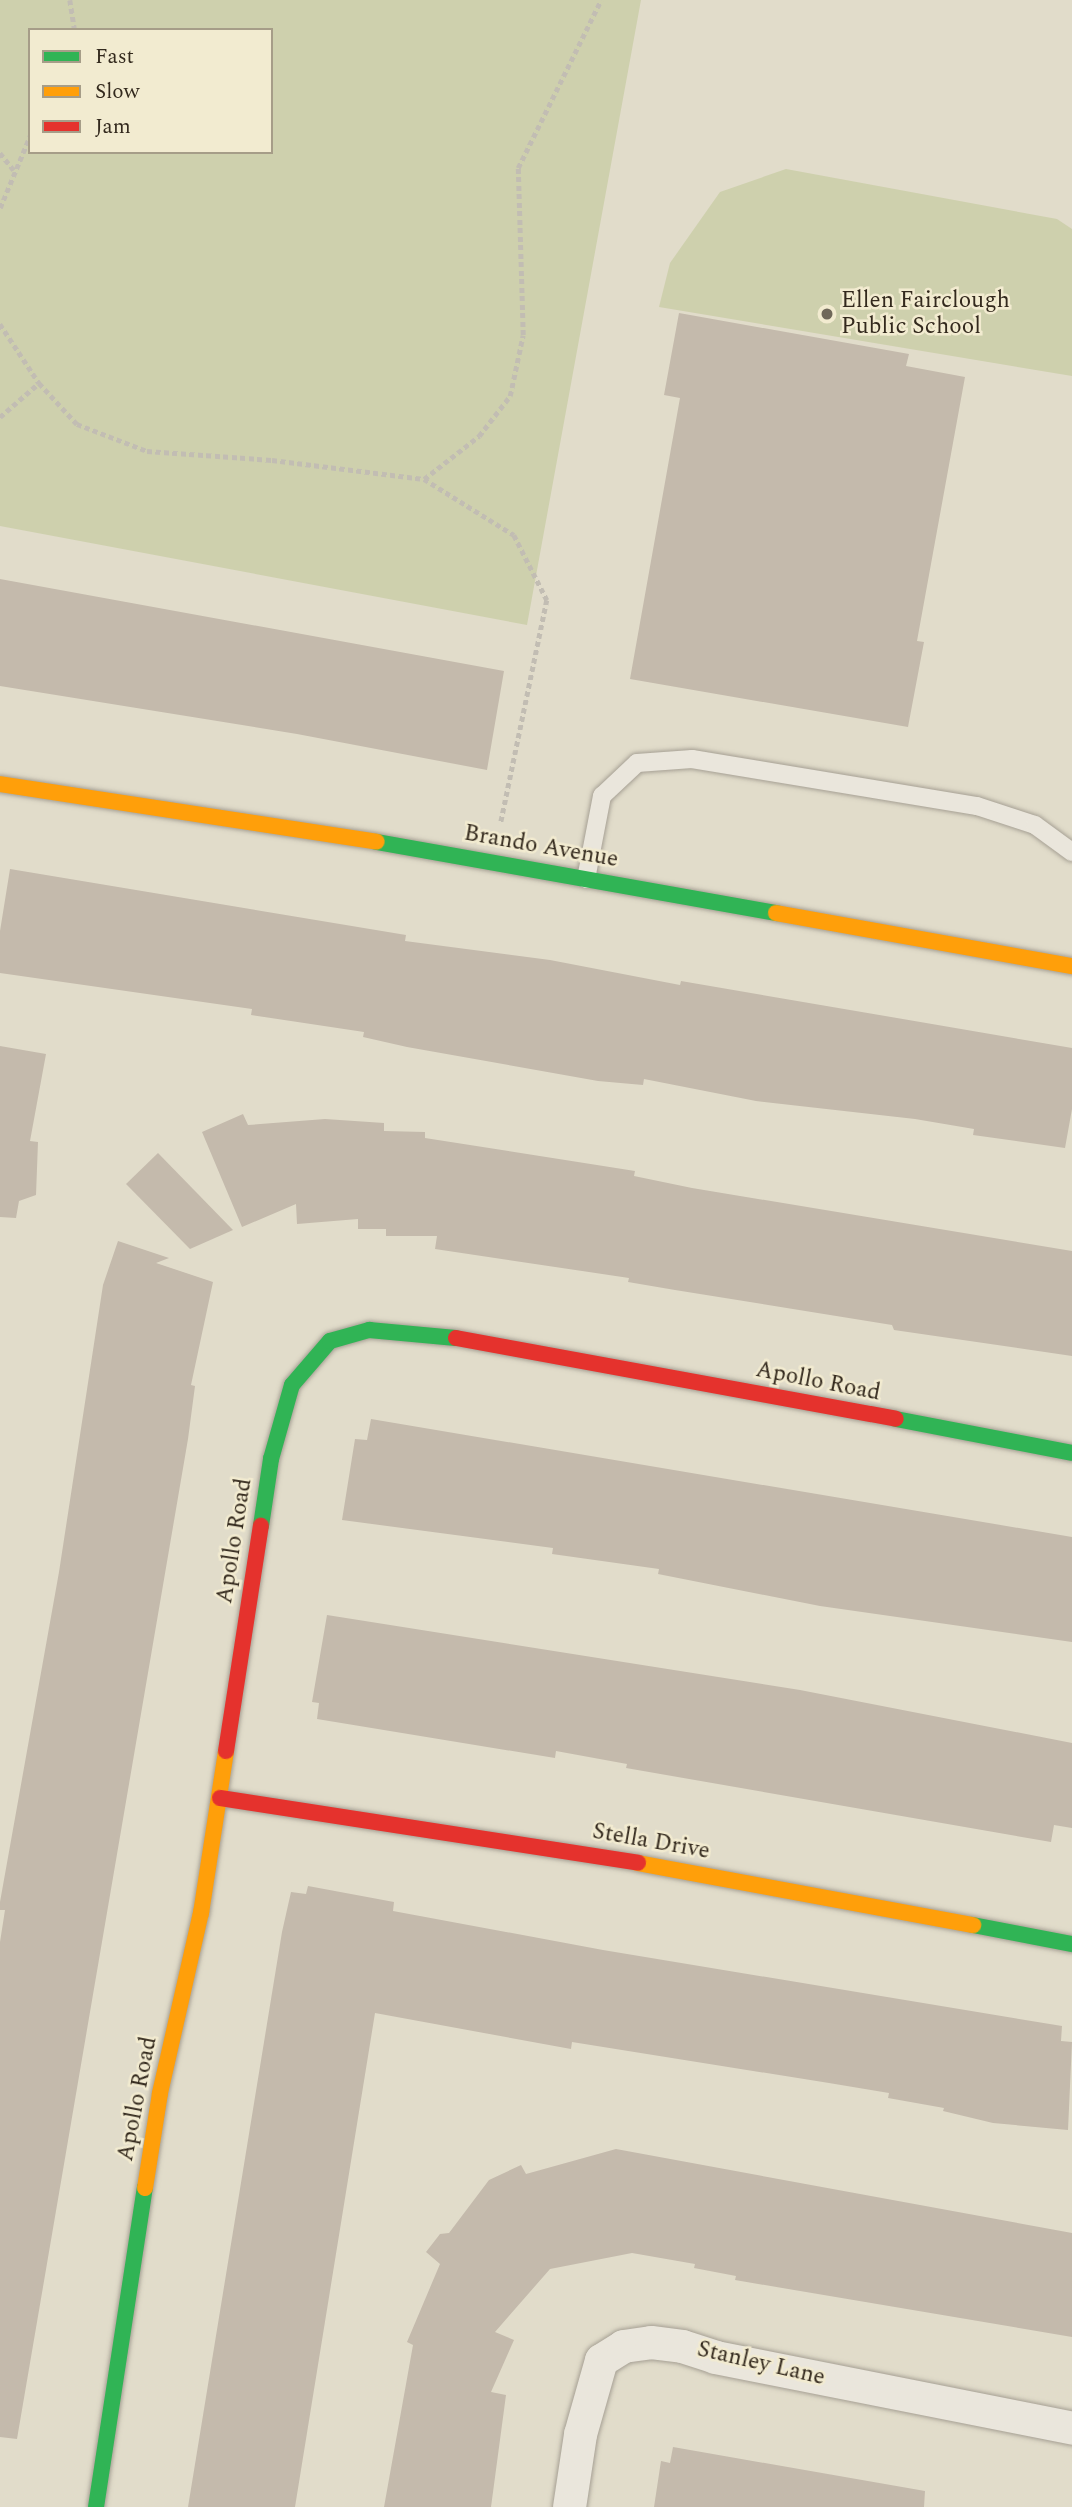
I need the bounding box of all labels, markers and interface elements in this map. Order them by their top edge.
legend [28,28,273,154]
text: Fast [95,41,134,73]
text: Slow [95,76,139,108]
text: Jam [95,111,131,143]
place label: Ellen Fairclough Public School [841,287,1010,341]
marker: Ellen Fairclough Public School [819,306,835,322]
street label: Brando Avenue [462,820,620,874]
street label: Apollo Road [753,1356,883,1408]
street label: Apollo Road [211,1476,259,1606]
street label: Stella Drive [590,1818,712,1866]
street label: Apollo Road [112,2034,164,2164]
street label: Stanley Lane [694,2336,828,2392]

